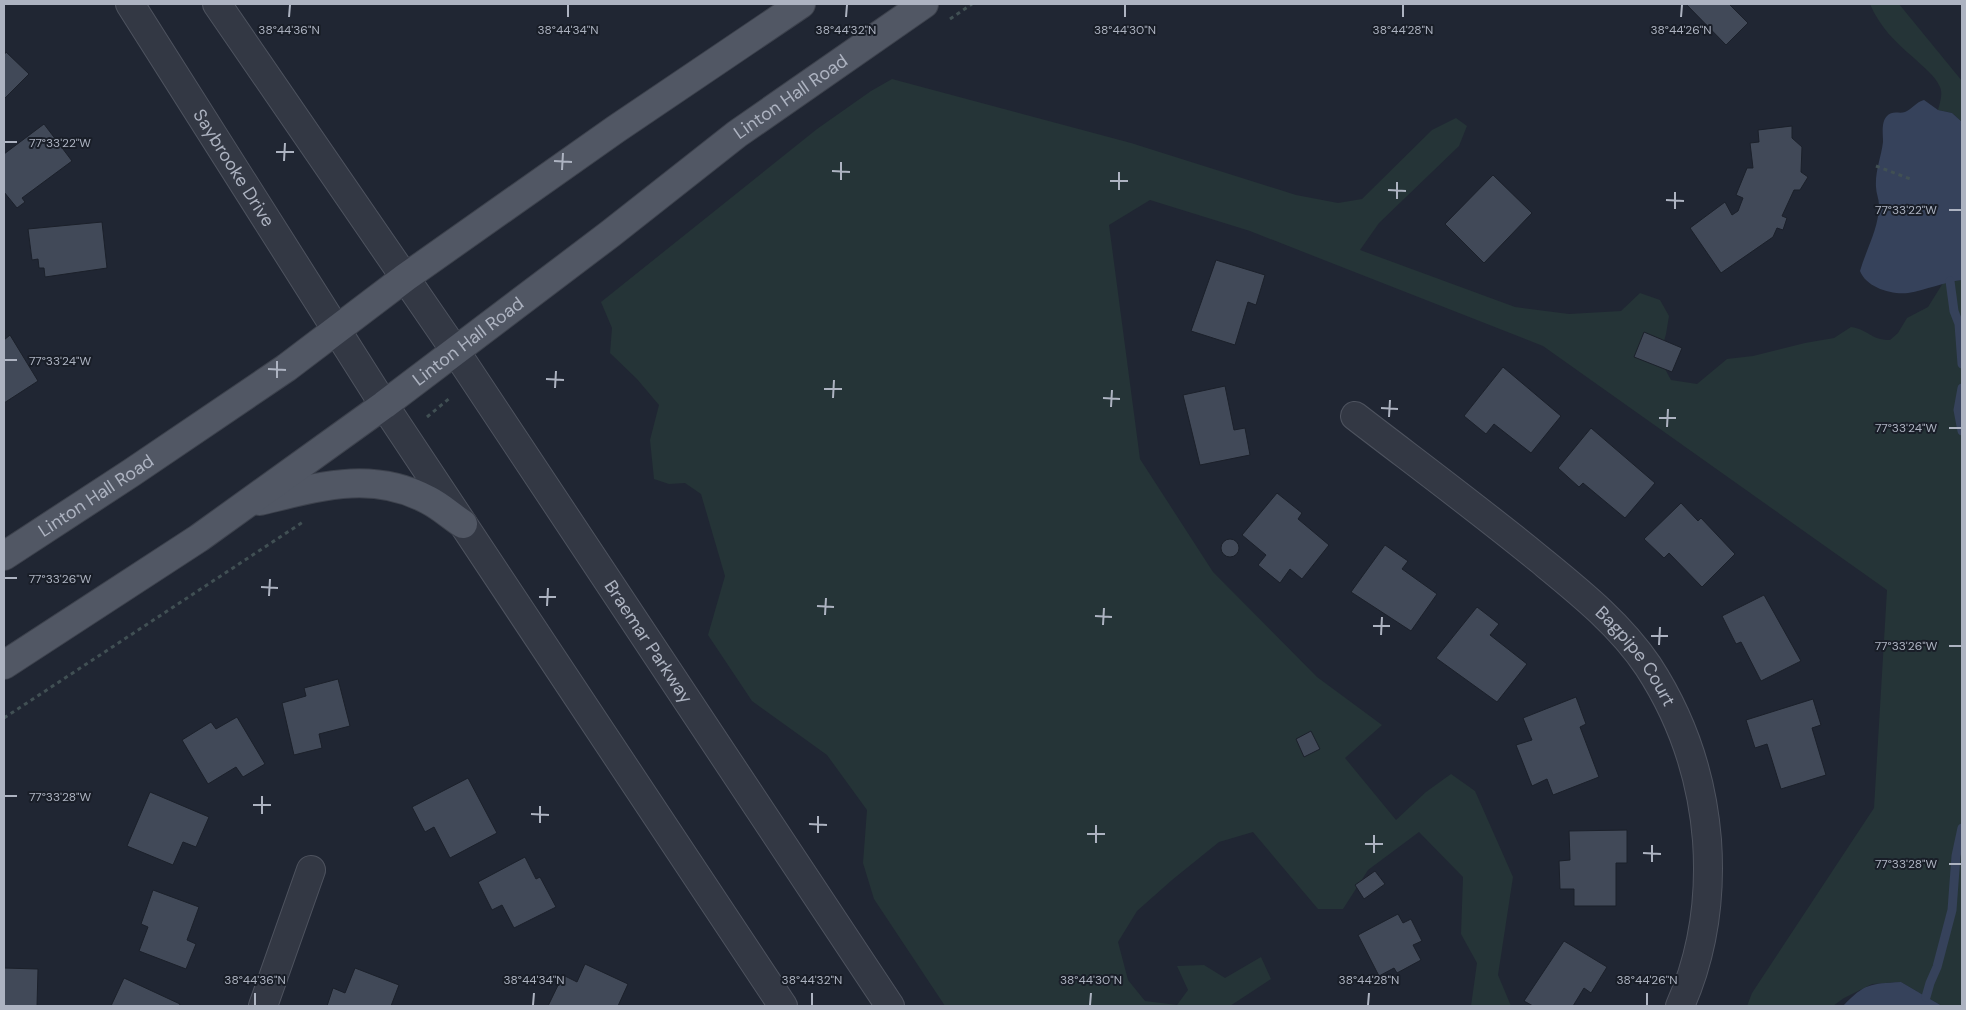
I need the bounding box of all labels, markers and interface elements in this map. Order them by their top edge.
text: 38°44'36"N [258,22,320,38]
text: 38°44'34"N [537,22,599,38]
text: 38°44'32"N [816,22,876,38]
text: 38°44'30"N [1094,22,1156,38]
text: 38°44'28"N [1373,22,1433,38]
text: 38°44'26"N [1650,22,1712,38]
street label: Linton Hall Road [729,49,852,145]
street label: Saybrooke Drive [188,104,280,231]
text: 77°33'22"W [29,135,91,151]
text: 77°33'22"W [1875,202,1937,218]
street label: Linton Hall Road [408,291,529,391]
text: 77°33'24"W [29,353,91,369]
text: 77°33'24"W [1875,420,1937,436]
street label: Linton Hall Road [34,449,159,542]
text: 77°33'26"W [29,571,92,587]
street label: Braemar Parkway [599,575,698,708]
street label: Bagpipe Court [1590,601,1681,710]
text: 77°33'26"W [1875,638,1938,654]
text: 77°33'28"W [29,789,91,805]
text: 77°33'28"W [1875,856,1937,872]
text: 38°44'36"N [224,972,286,988]
text: 38°44'34"N [503,972,565,988]
text: 38°44'32"N [782,972,842,988]
text: 38°44'30"N [1060,972,1122,988]
text: 38°44'28"N [1339,972,1399,988]
text: 38°44'26"N [1616,972,1678,988]

